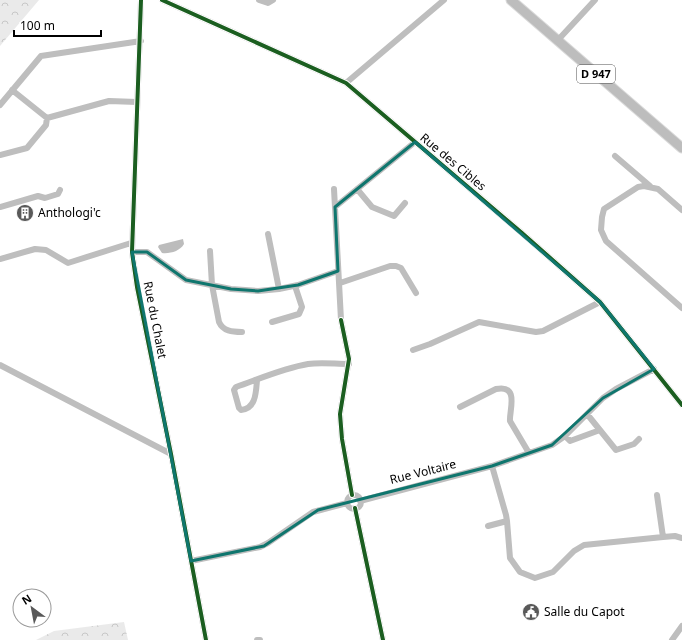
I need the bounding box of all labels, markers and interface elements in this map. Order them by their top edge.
scale bar [14,12,101,38]
text: 100 m [20,17,55,34]
road number: D 947 [577,65,615,83]
street label: Rue des Cibles [417,129,490,194]
building icon: Anthologi'c [15,203,35,223]
place label: Anthologi'c [38,204,101,221]
street label: Rue du Chalet [140,280,171,361]
street label: Rue Voltaire [388,455,458,488]
north arrow [12,588,52,628]
text: N [19,590,34,608]
public building icon: Salle du Capot [521,602,541,622]
place label: Salle du Capot [544,603,625,620]

